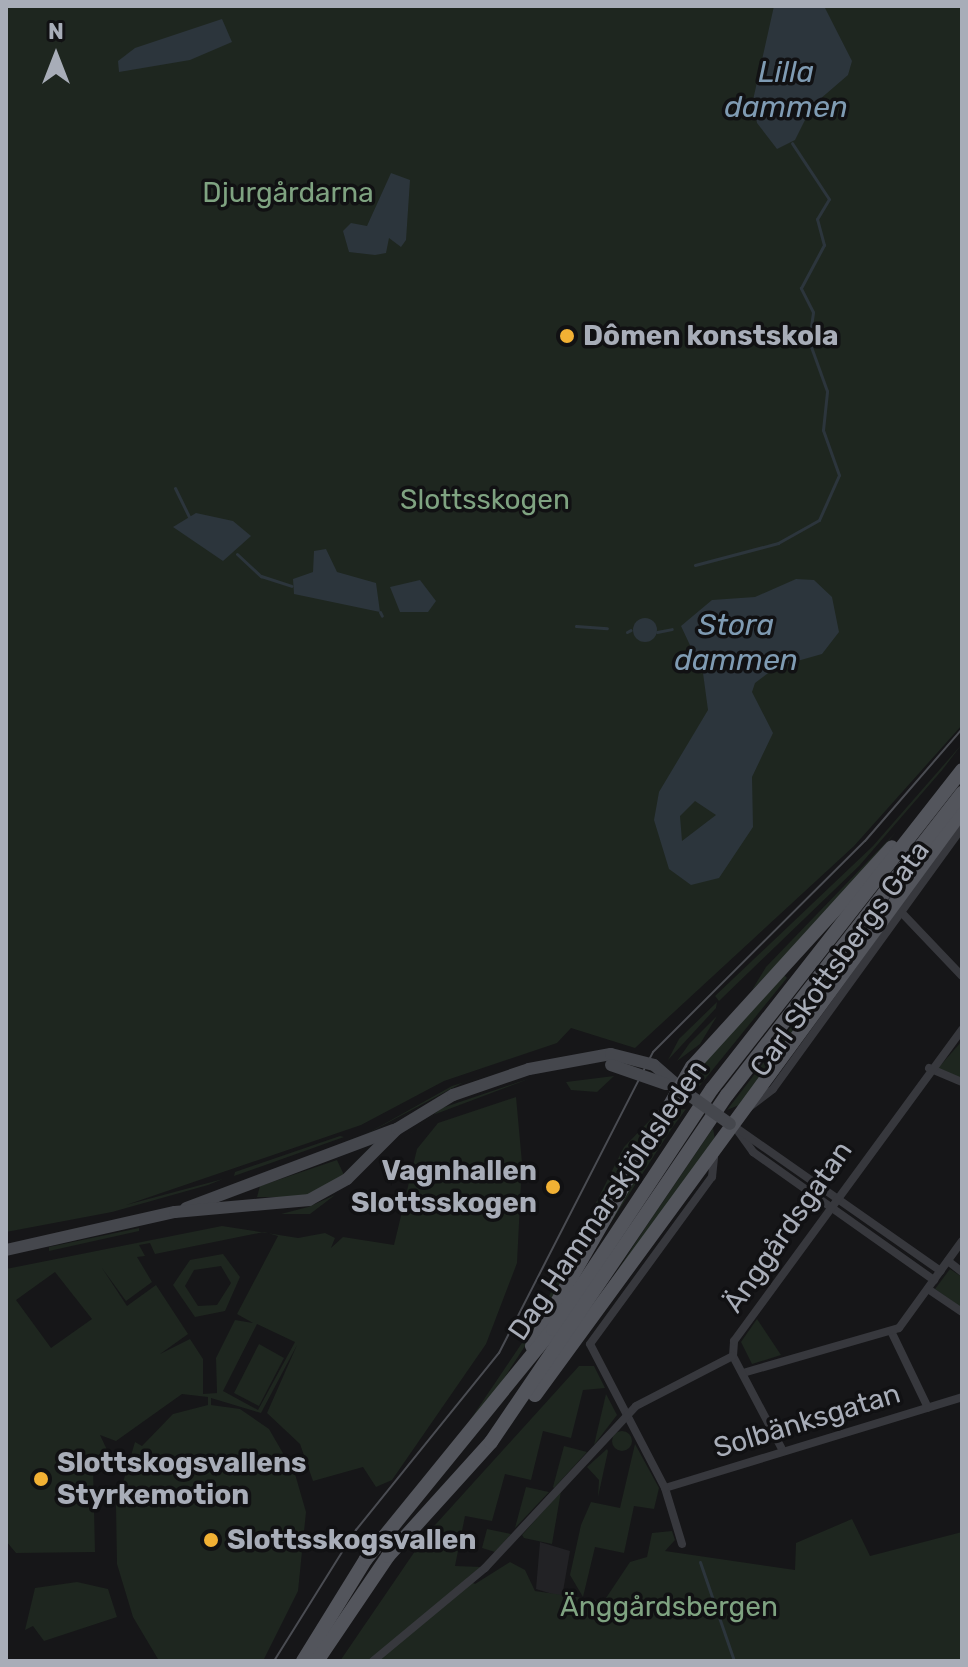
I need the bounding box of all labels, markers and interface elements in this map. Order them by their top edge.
north arrow [16,16,96,96]
text: N [48,18,64,45]
water label: Lilla dammen [724,54,848,124]
park label: Djurgårdarna [202,176,374,210]
place label: Dômen konstskola [583,319,839,353]
marker: Dômen konstskola [558,327,576,345]
park label: Slottsskogen [400,483,570,517]
water label: Stora dammen [674,607,798,678]
street label: Carl Skottsbergs Gata [743,835,937,1083]
street label: Dag Hammarskjöldsleden [501,1053,715,1347]
street label: Änggårdsgatan [717,1135,859,1319]
place label: Vagnhallen Slottsskogen [351,1154,537,1220]
marker: Vagnhallen Slottsskogen [544,1178,562,1196]
street label: Solbänksgatan [710,1377,904,1465]
place label: Slottskogsvallens Styrkemotion [57,1446,306,1512]
marker: Slottskogsvallens Styrkemotion [32,1470,50,1488]
place label: Slottsskogsvallen [227,1523,476,1557]
marker: Slottsskogsvallen [202,1531,220,1549]
park label: Änggårdsbergen [560,1590,778,1624]

